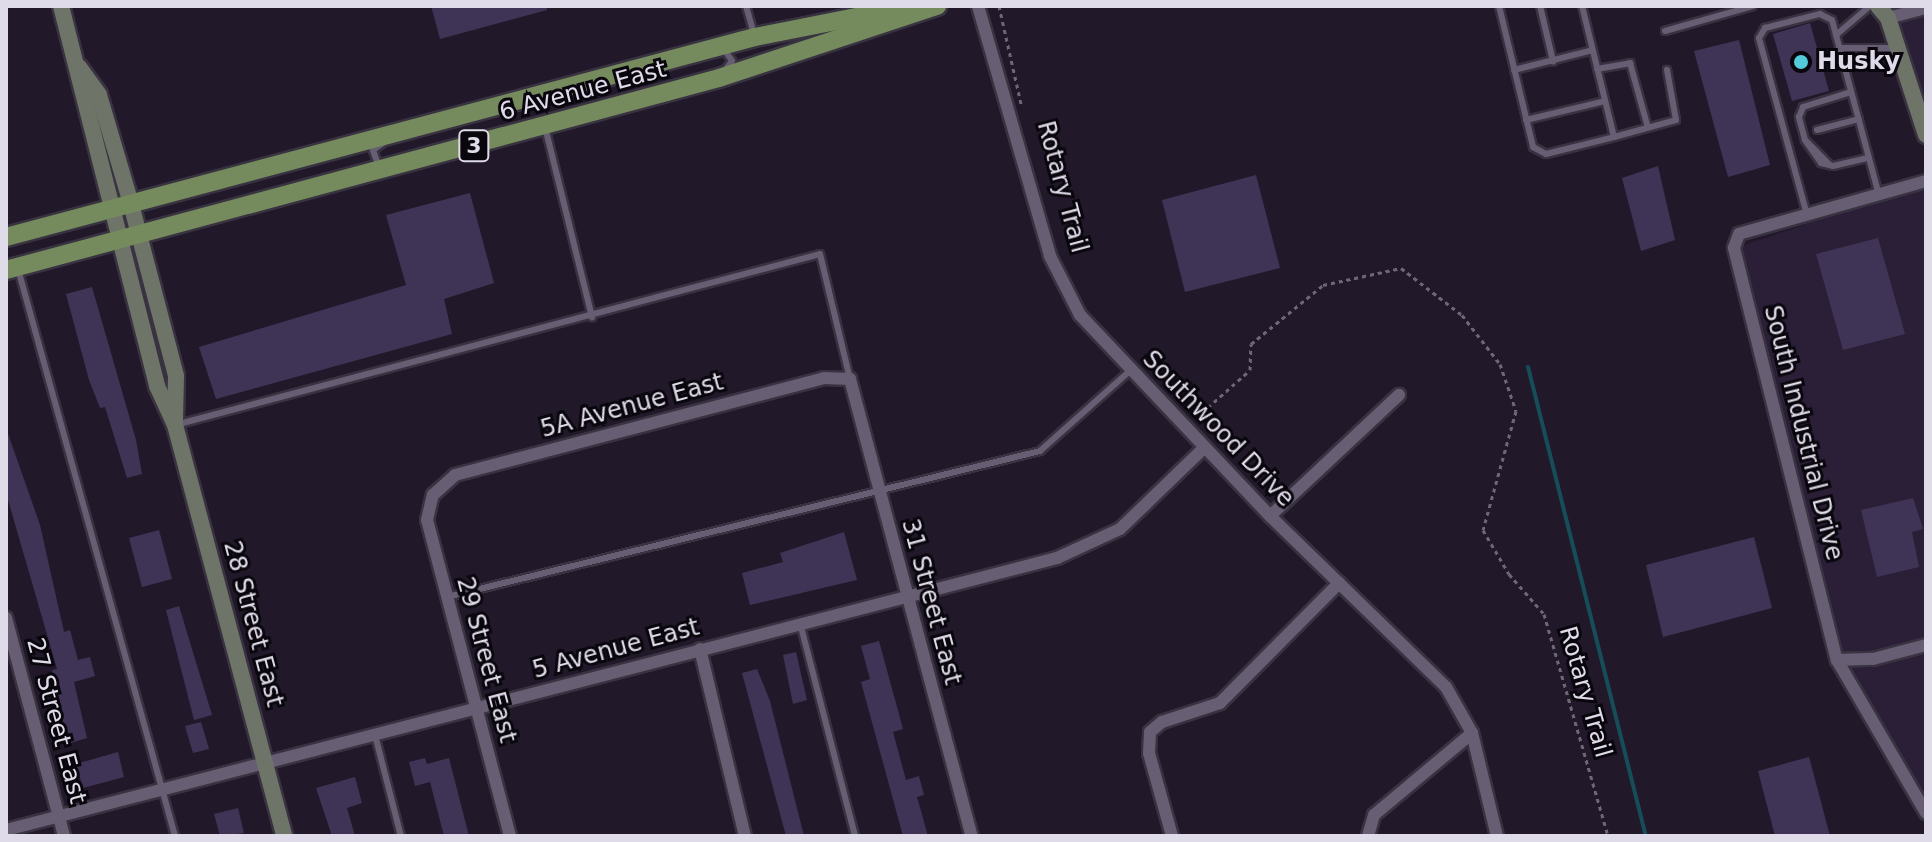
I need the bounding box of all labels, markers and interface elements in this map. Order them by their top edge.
place label: Husky [1817,48,1900,76]
marker: Husky [1792,53,1810,71]
street label: 6 Avenue East [496,55,670,127]
street label: Rotary Trail [1031,118,1093,256]
road number: 3 [458,128,490,164]
street label: South Industrial Drive [1757,303,1849,563]
street label: Southwood Drive [1136,345,1300,513]
street label: 5A Avenue East [538,368,726,444]
street label: 31 Street East [895,516,967,688]
street label: 28 Street East [217,538,289,710]
street label: 29 Street East [450,574,522,746]
street label: 5 Avenue East [529,613,703,685]
street label: Rotary Trail [1553,623,1617,761]
street label: 27 Street East [20,635,92,807]

